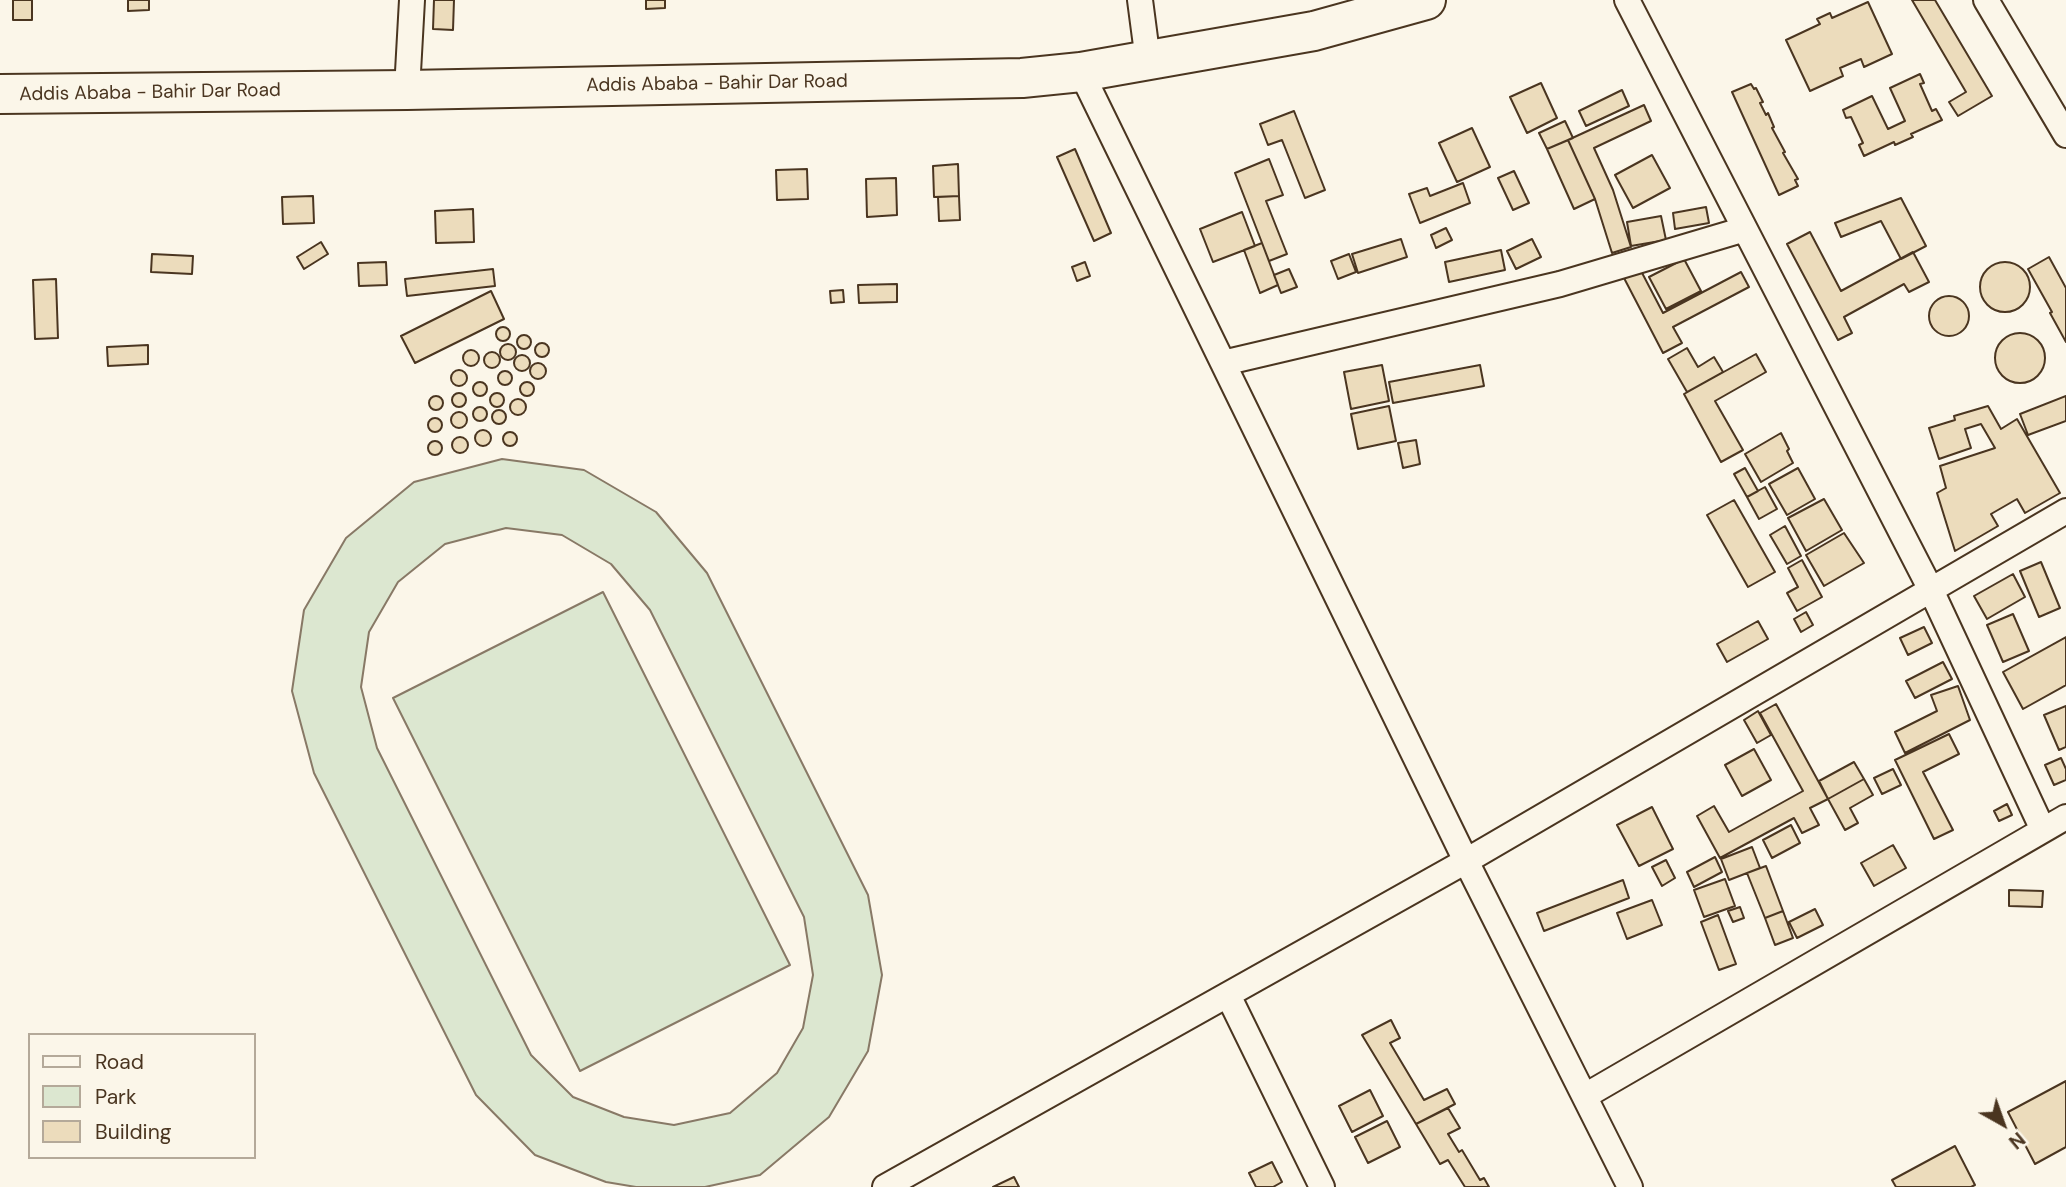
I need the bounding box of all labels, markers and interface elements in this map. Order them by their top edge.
street label: Addis Ababa - Bahir Dar Road [586,70,848,98]
street label: Addis Ababa - Bahir Dar Road [19,79,281,107]
legend [28,1033,256,1159]
text: Road [95,1048,144,1076]
text: Park [95,1083,136,1111]
north arrow [1968,1089,2038,1159]
text: Building [95,1118,171,1146]
text: N [2003,1126,2030,1154]

